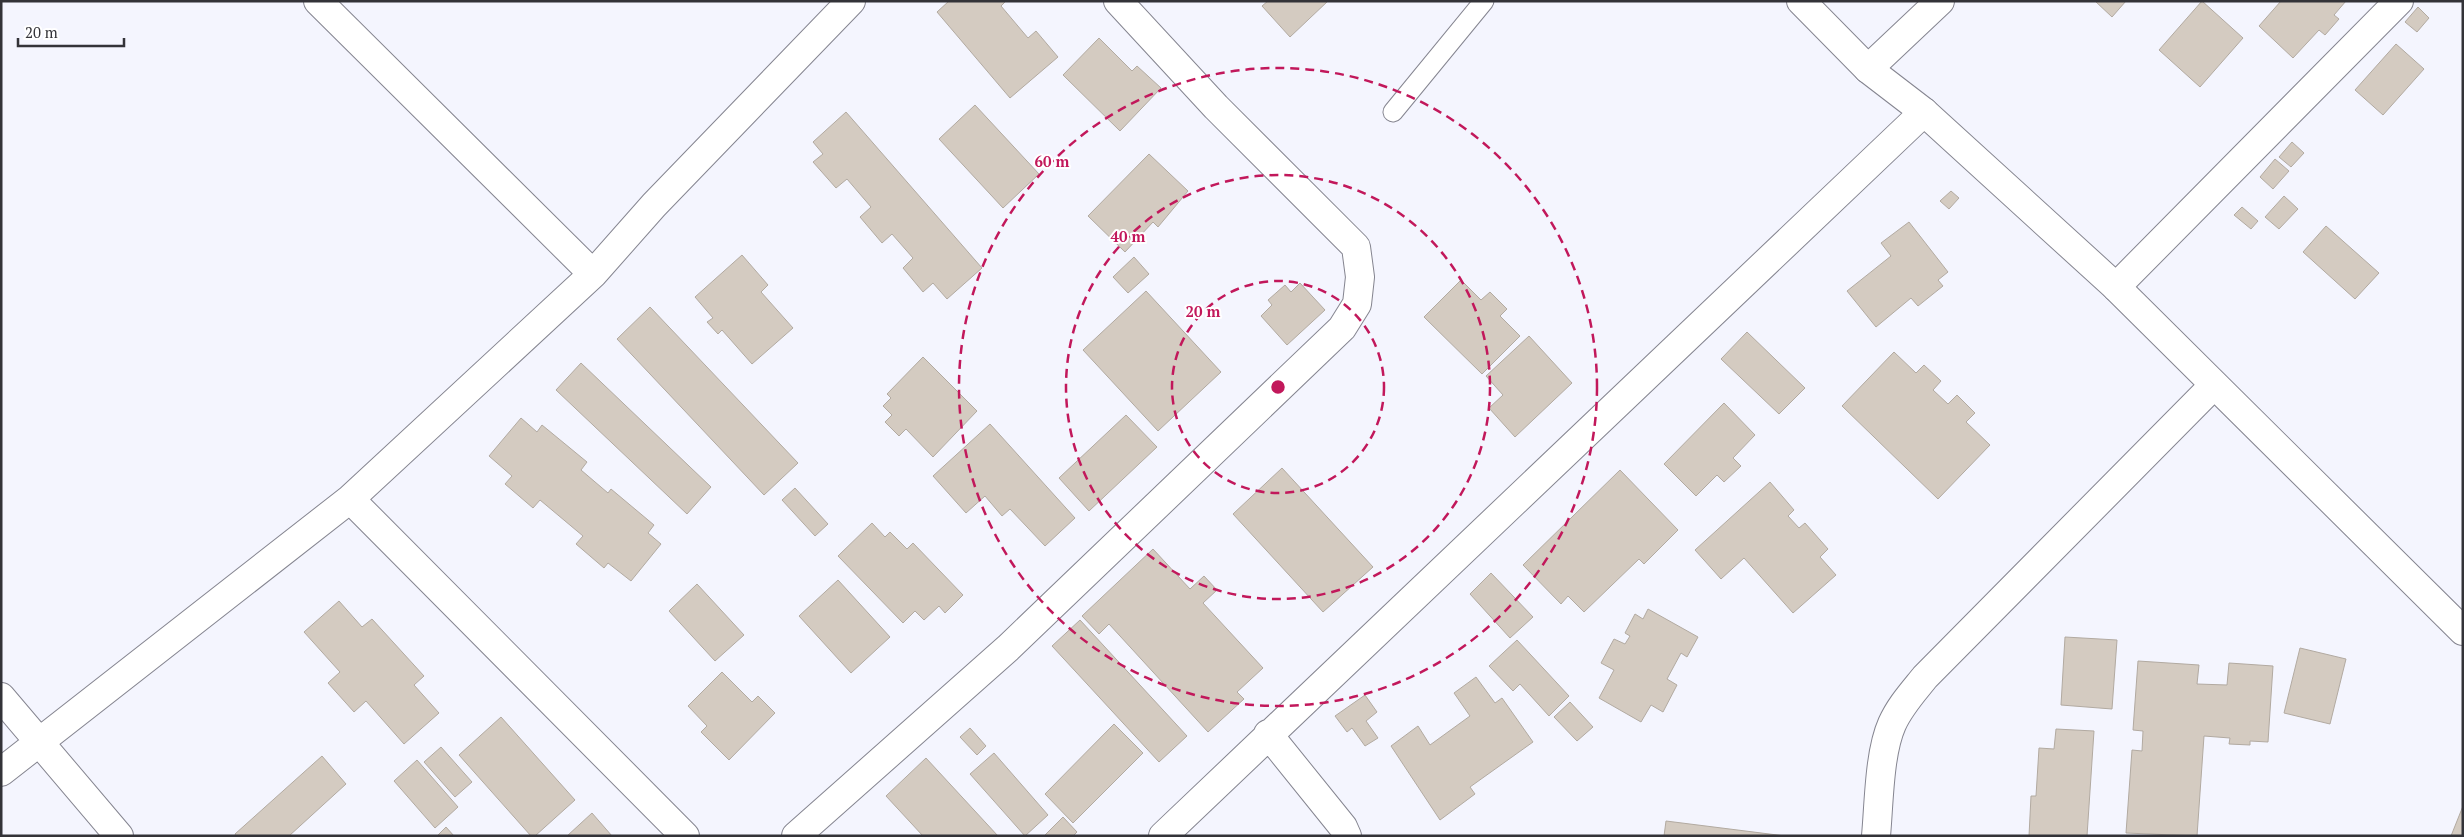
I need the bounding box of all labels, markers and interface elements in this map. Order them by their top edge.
scale bar [18,15,124,47]
text: 20 m [25,22,58,42]
text: 60 m [1035,151,1070,171]
text: 40 m [1111,226,1146,246]
text: 20 m [1186,301,1221,321]
centre of rings [1269,378,1287,396]

